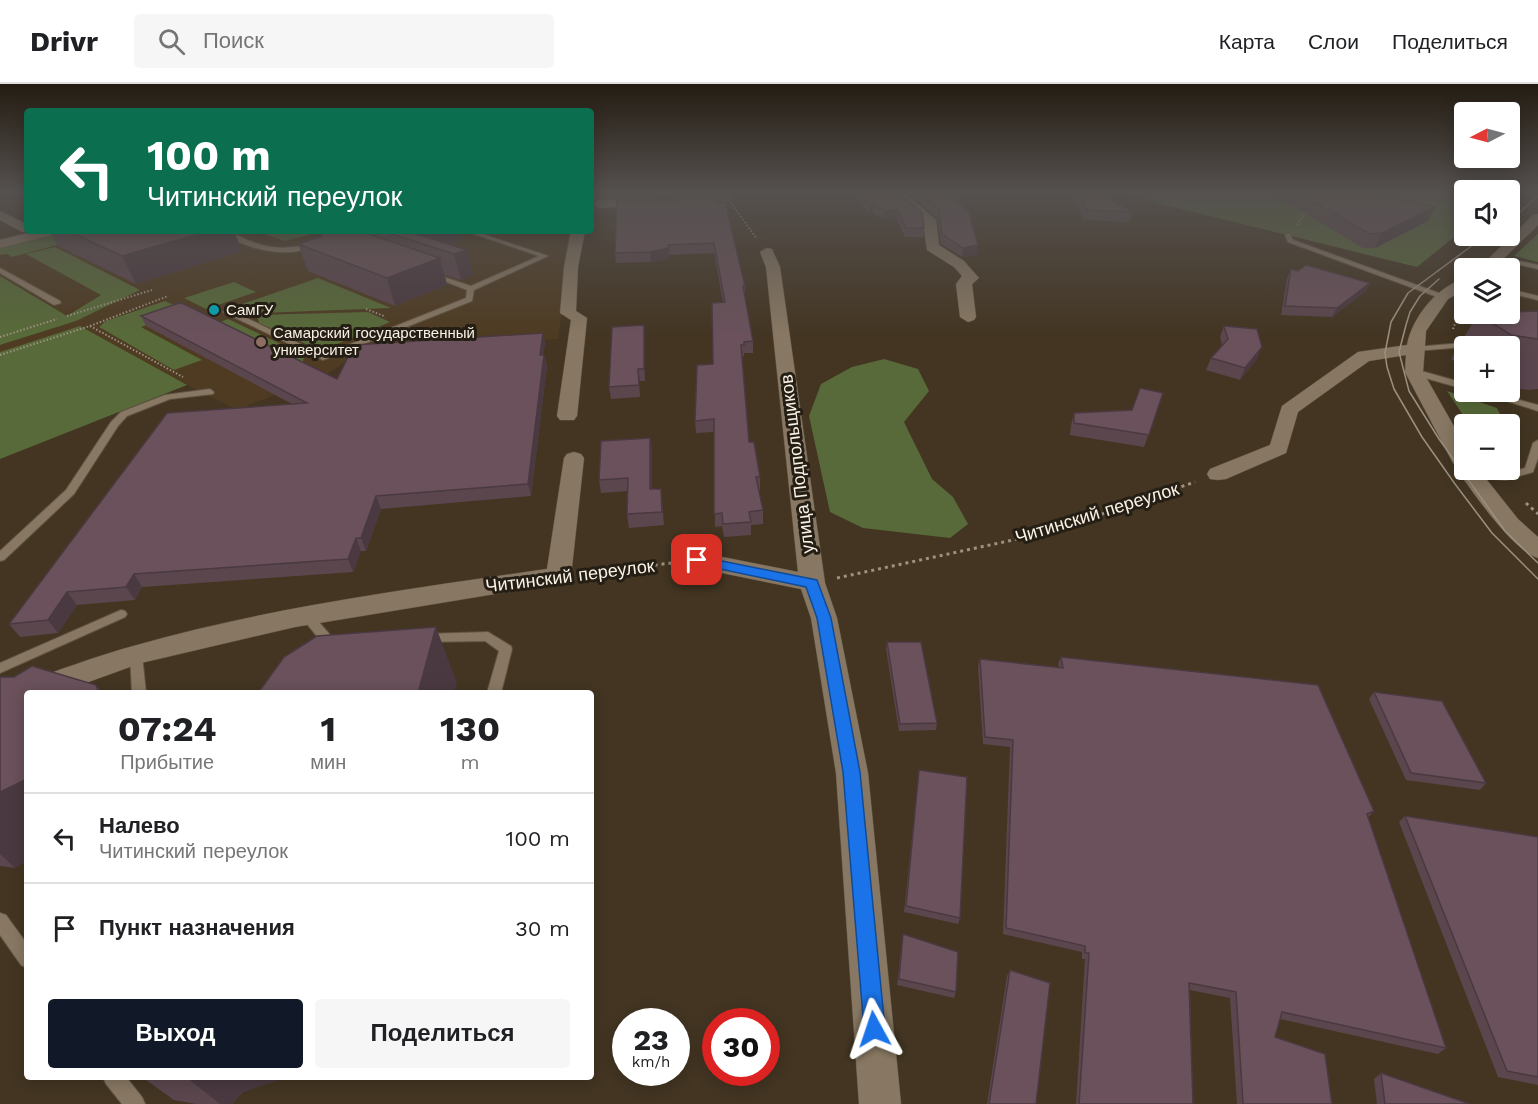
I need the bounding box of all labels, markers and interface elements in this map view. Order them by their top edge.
search box [134,14,554,68]
text: Drivr [30,25,98,58]
icon: search [155,25,188,58]
text: Поиск [203,28,264,53]
text: Карта [1219,29,1275,54]
text: Слои [1308,29,1359,54]
text: Поделиться [1392,29,1508,54]
north arrow [1454,102,1520,168]
map controls [1454,102,1520,480]
text: 100 m [147,131,271,180]
icon: left [48,132,126,210]
button: sound [1454,180,1520,246]
text: Читинский переулок [147,181,402,213]
button: layers [1454,258,1520,324]
place label: СамГУ [226,301,274,319]
marker: СамГУ [207,303,221,317]
place label: Самарский государственный университет [273,324,475,359]
marker: Самарский государственный университет [254,335,268,349]
button: + [1454,336,1520,402]
street label: улица Подпольщиков [775,373,818,555]
button: − [1454,414,1520,480]
street label: Читинский переулок [1012,478,1181,547]
pin [671,534,722,585]
icon: arrive [680,543,713,576]
street label: Читинский переулок [484,555,656,596]
text: 07:24 [118,708,216,750]
text: 1 [321,708,336,750]
text: 130 [440,708,500,750]
text: Прибытие [120,750,214,774]
text: мин [310,750,346,774]
text: m [461,750,480,774]
text: Налево [99,813,180,838]
icon: left [48,822,81,855]
text: 100 m [506,826,570,851]
text: Читинский переулок [99,839,288,863]
icon: arrive [48,912,81,945]
text: Пункт назначения [99,915,295,940]
text: 30 m [515,916,570,941]
position arrow [842,997,906,1061]
button: Выход [48,999,303,1068]
button: Поделиться [315,999,570,1068]
speed limit sign: 30 [702,1008,780,1086]
text: 23 [633,1022,669,1057]
text: km/h [632,1053,670,1071]

